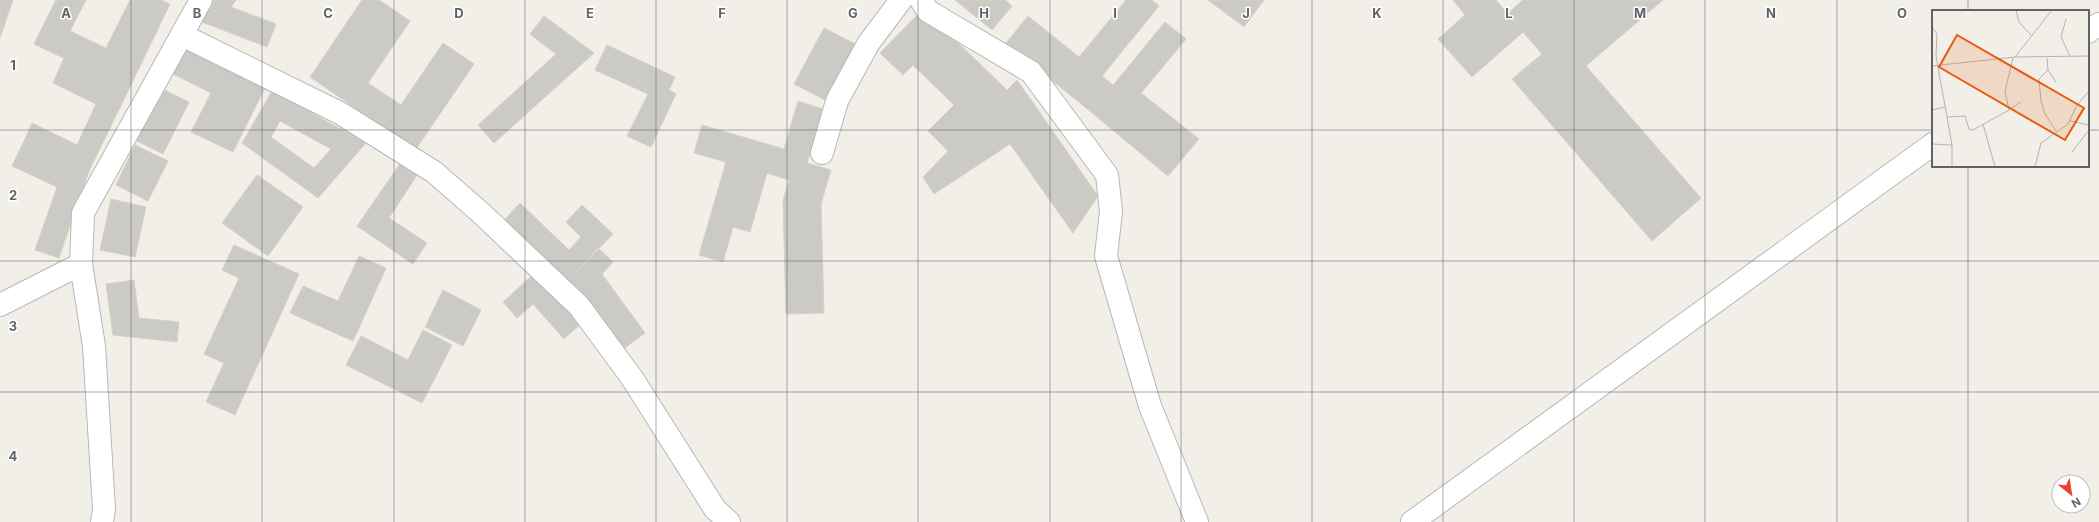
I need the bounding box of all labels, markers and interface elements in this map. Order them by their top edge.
text: A [61,5,71,21]
text: B [193,5,202,21]
text: C [323,5,333,21]
text: D [454,5,464,21]
text: E [586,5,594,21]
text: F [718,5,726,21]
text: G [848,5,858,21]
text: H [979,5,989,21]
text: I [1113,5,1117,21]
text: J [1242,5,1250,21]
text: K [1372,5,1382,21]
text: L [1505,5,1513,21]
text: M [1634,5,1646,21]
text: N [1766,5,1776,21]
text: O [1897,5,1907,21]
inset map [1932,10,2089,167]
text: 1 [10,57,16,73]
text: 2 [9,187,17,203]
text: 3 [9,318,17,334]
text: 4 [9,448,18,464]
north arrow [2051,474,2091,514]
text: N [2069,495,2083,511]

